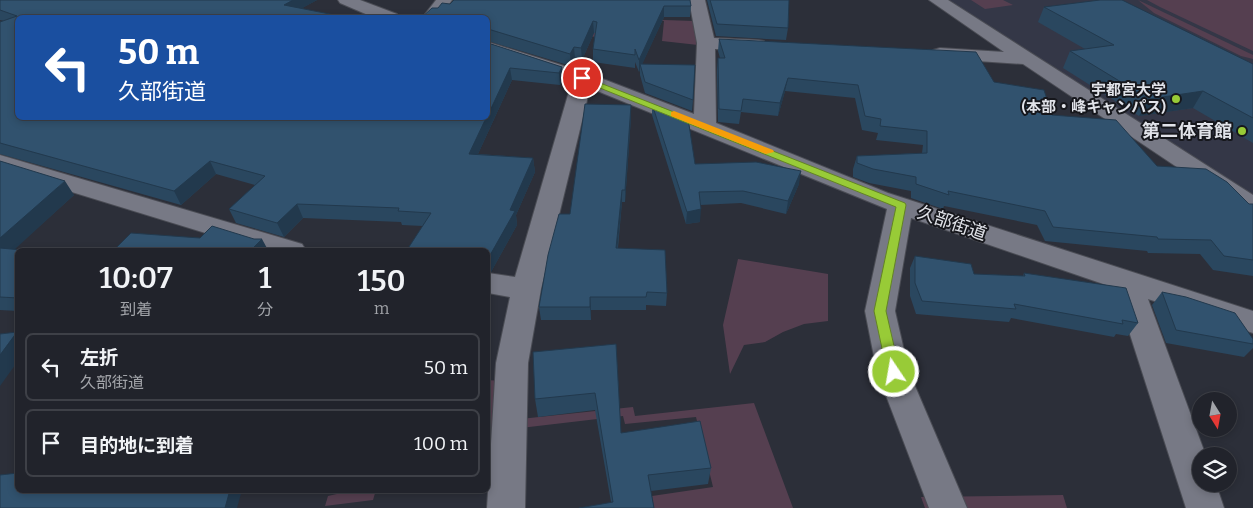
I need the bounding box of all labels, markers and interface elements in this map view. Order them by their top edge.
text: 50 m [118,31,199,73]
icon: left [35,35,100,100]
pin [561,57,603,99]
icon: arrive [568,64,596,92]
text: 久部街道 [118,78,206,105]
place label: 宇都宮大学 (本部・峰キャンパス) [1022,81,1166,116]
marker: 宇都宮大学 (本部・峰キャンパス) [1170,93,1182,105]
place label: 第二体育館 [1142,120,1232,142]
marker: 第二体育館 [1236,125,1248,137]
street label: 久部街道 [914,201,990,245]
text: 10:07 [99,260,173,296]
text: 1 [259,260,272,296]
text: 150 [358,263,406,299]
text: m [374,299,389,318]
text: 到着 [120,300,152,319]
text: 分 [257,300,273,319]
position arrow [867,345,919,397]
text: 左折 [80,346,118,369]
icon: left [37,353,65,381]
text: 50 m [424,356,468,379]
text: 久部街道 [80,373,144,392]
north arrow [1192,392,1238,438]
map controls [1192,392,1237,492]
icon: arrive [37,429,65,457]
text: 100 m [414,432,468,455]
text: 目的地に到着 [80,434,194,457]
button: layers [1192,447,1237,492]

